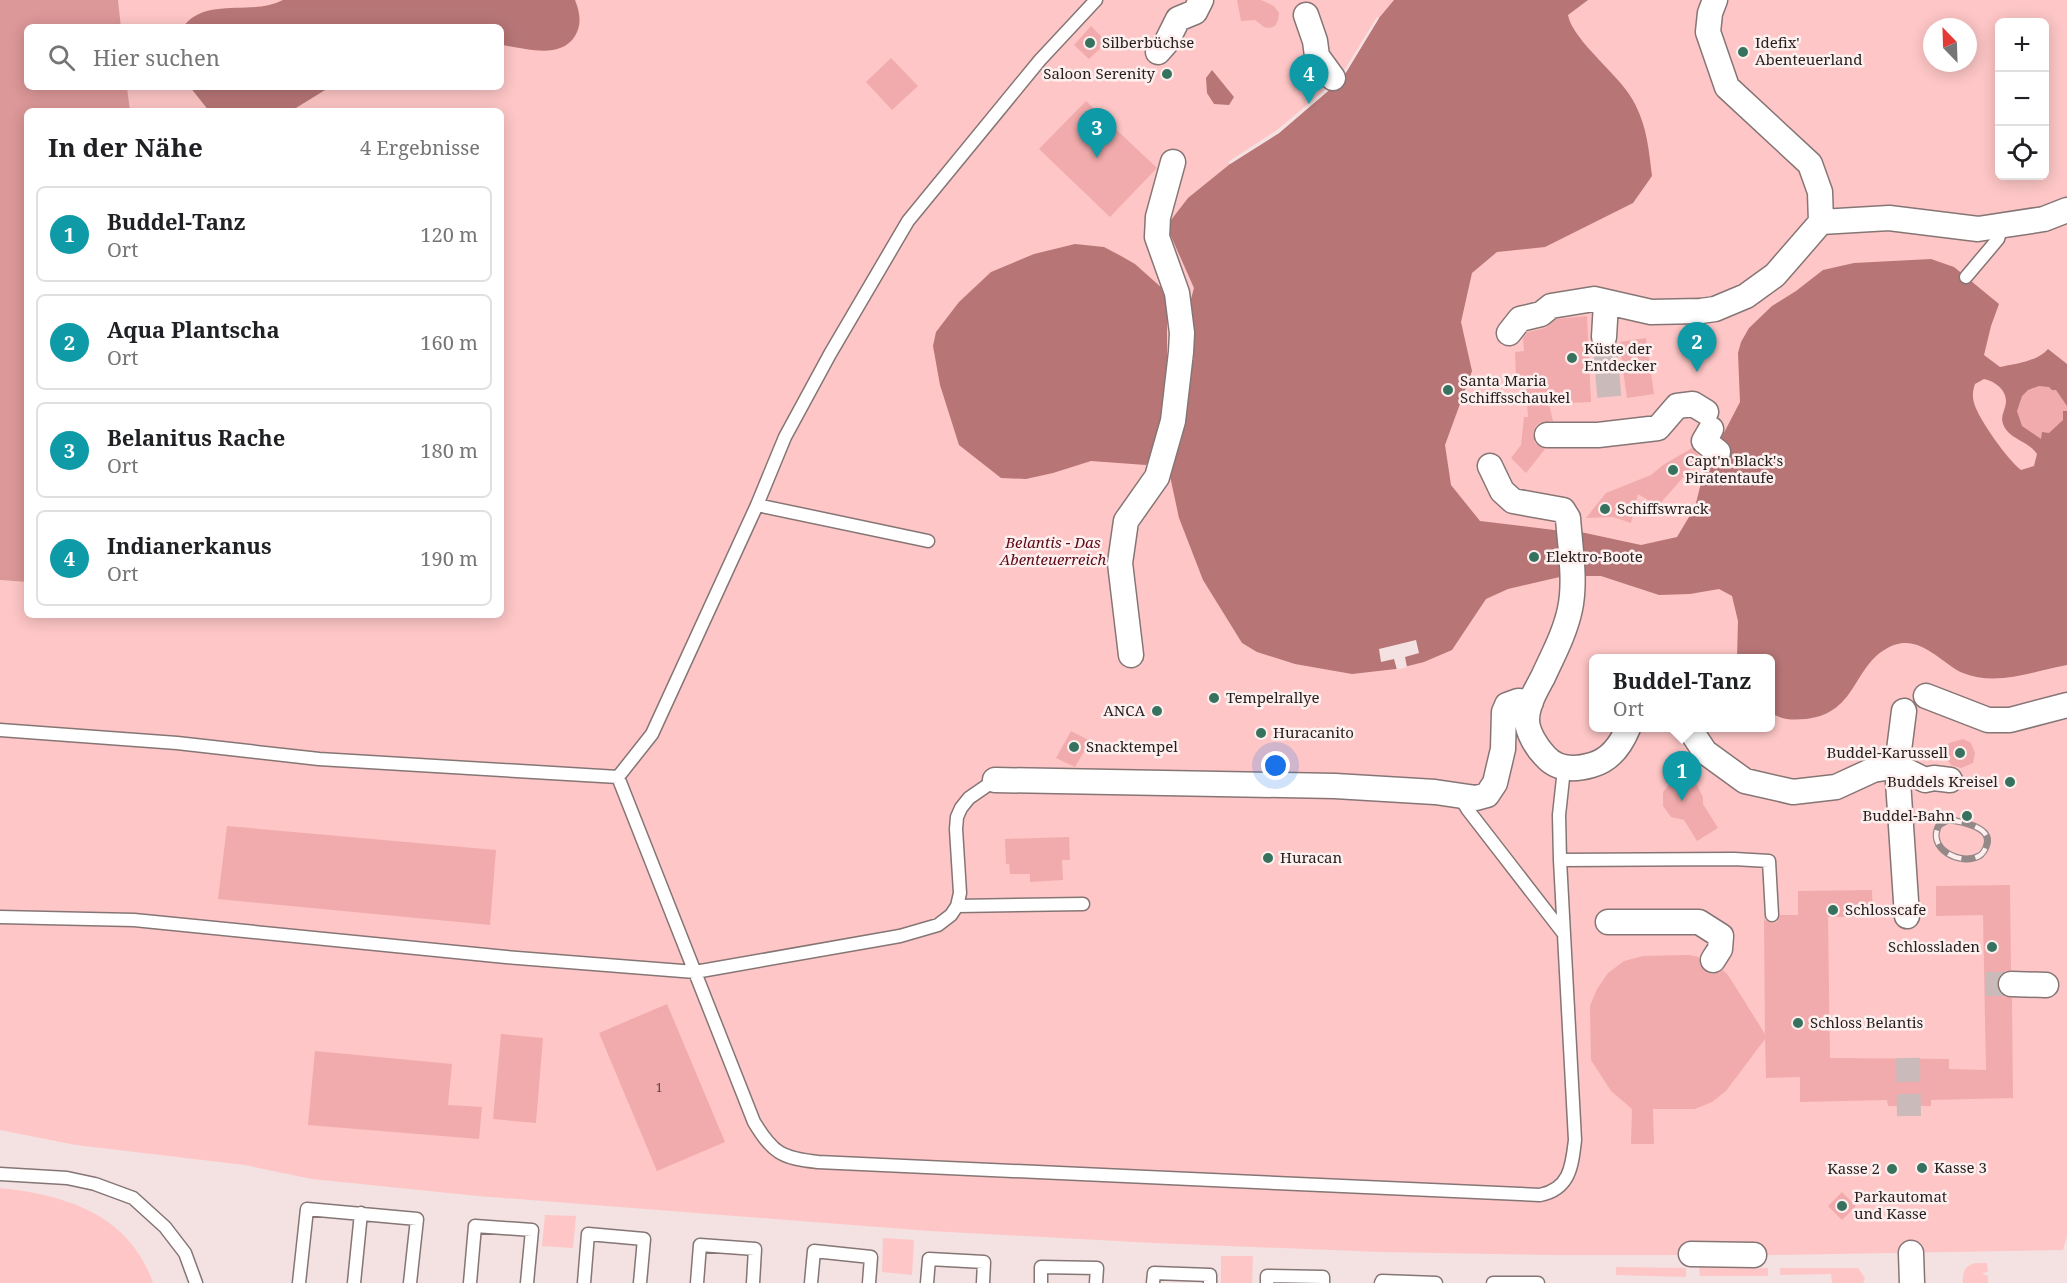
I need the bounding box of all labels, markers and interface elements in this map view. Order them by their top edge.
north arrow [1923,18,1977,72]
map controls [1995,18,2049,180]
button: + [1995,18,2049,72]
search box [24,24,504,90]
place label: Silberbüchse [1102,32,1194,52]
place label: Idefix' Abenteuerland [1755,32,1862,69]
marker: Silberbüchse [1083,36,1097,50]
icon: search [45,41,78,74]
text: Hier suchen [93,42,220,72]
marker: Idefix' Abenteuerland [1736,45,1750,59]
pin: 4 [1290,54,1328,104]
place label: Saloon Serenity [1043,63,1156,83]
marker: Saloon Serenity [1160,67,1174,81]
button: − [1995,72,2049,126]
pin: 3 [1078,108,1116,158]
button: locate [1995,126,2049,180]
text: In der Nähe [48,129,203,165]
text: 4 Ergebnisse [360,134,480,161]
text: Buddel-Tanz [107,206,245,236]
text: 1 [64,221,75,248]
text: 120 m [420,221,478,248]
text: Ort [107,236,138,263]
text: Aqua Plantscha [107,314,280,344]
pin: 2 [1678,322,1716,372]
text: 2 [64,329,75,356]
text: 160 m [420,329,478,356]
place label: Küste der Entdecker [1584,338,1656,375]
text: Ort [107,344,138,371]
marker: Küste der Entdecker [1565,351,1579,365]
place label: Santa Maria Schiffsschaukel [1460,370,1570,407]
marker: Santa Maria Schiffsschaukel [1441,383,1455,397]
text: Belanitus Rache [107,422,285,452]
text: 3 [64,437,75,464]
text: 180 m [420,437,478,464]
place label: Capt'n Black's Piratentaufe [1685,450,1783,487]
text: Ort [107,452,138,479]
marker: Capt'n Black's Piratentaufe [1666,463,1680,477]
place label: Schiffswrack [1617,498,1709,518]
marker: Schiffswrack [1598,502,1612,516]
text: Indianerkanus [107,530,272,560]
park label: Belantis - Das Abenteuerreich [999,532,1106,569]
text: 4 [64,545,75,572]
text: 190 m [420,545,478,572]
place label: Elektro-Boote [1546,546,1643,566]
marker: Elektro-Boote [1527,550,1541,564]
text: Ort [107,560,138,587]
popup [1589,654,1775,732]
text: Buddel-Tanz [1613,665,1751,695]
place label: Tempelrallye [1226,687,1320,707]
marker: Tempelrallye [1207,691,1221,705]
text: Ort [1613,695,1644,722]
place label: ANCA [1103,700,1145,720]
marker: ANCA [1150,704,1164,718]
place label: Huracanito [1273,722,1354,742]
marker: Huracanito [1254,726,1268,740]
place label: Snacktempel [1086,736,1178,756]
marker: Snacktempel [1067,740,1081,754]
place label: Buddel-Karussell [1827,742,1948,762]
marker: Buddel-Karussell [1953,746,1967,760]
your location [1261,751,1290,780]
pin: 1 [1662,752,1702,801]
place label: Buddels Kreisel [1887,771,1998,791]
marker: Buddels Kreisel [2003,775,2017,789]
place label: Buddel-Bahn [1862,805,1955,825]
marker: Buddel-Bahn [1960,809,1974,823]
place label: Huracan [1280,847,1342,867]
marker: Huracan [1261,851,1275,865]
place label: Schlosscafe [1845,899,1926,919]
marker: Schlosscafe [1826,903,1840,917]
place label: Schlossladen [1888,936,1980,956]
marker: Schlossladen [1985,940,1999,954]
place label: Schloss Belantis [1810,1012,1923,1032]
marker: Schloss Belantis [1791,1016,1805,1030]
house number: 1 [656,1079,662,1096]
place label: Kasse 3 [1934,1157,1987,1177]
place label: Kasse 2 [1827,1158,1880,1178]
marker: Kasse 3 [1915,1161,1929,1175]
marker: Kasse 2 [1885,1162,1899,1176]
place label: Parkautomat und Kasse [1854,1186,1947,1223]
marker: Parkautomat und Kasse [1835,1199,1849,1213]

